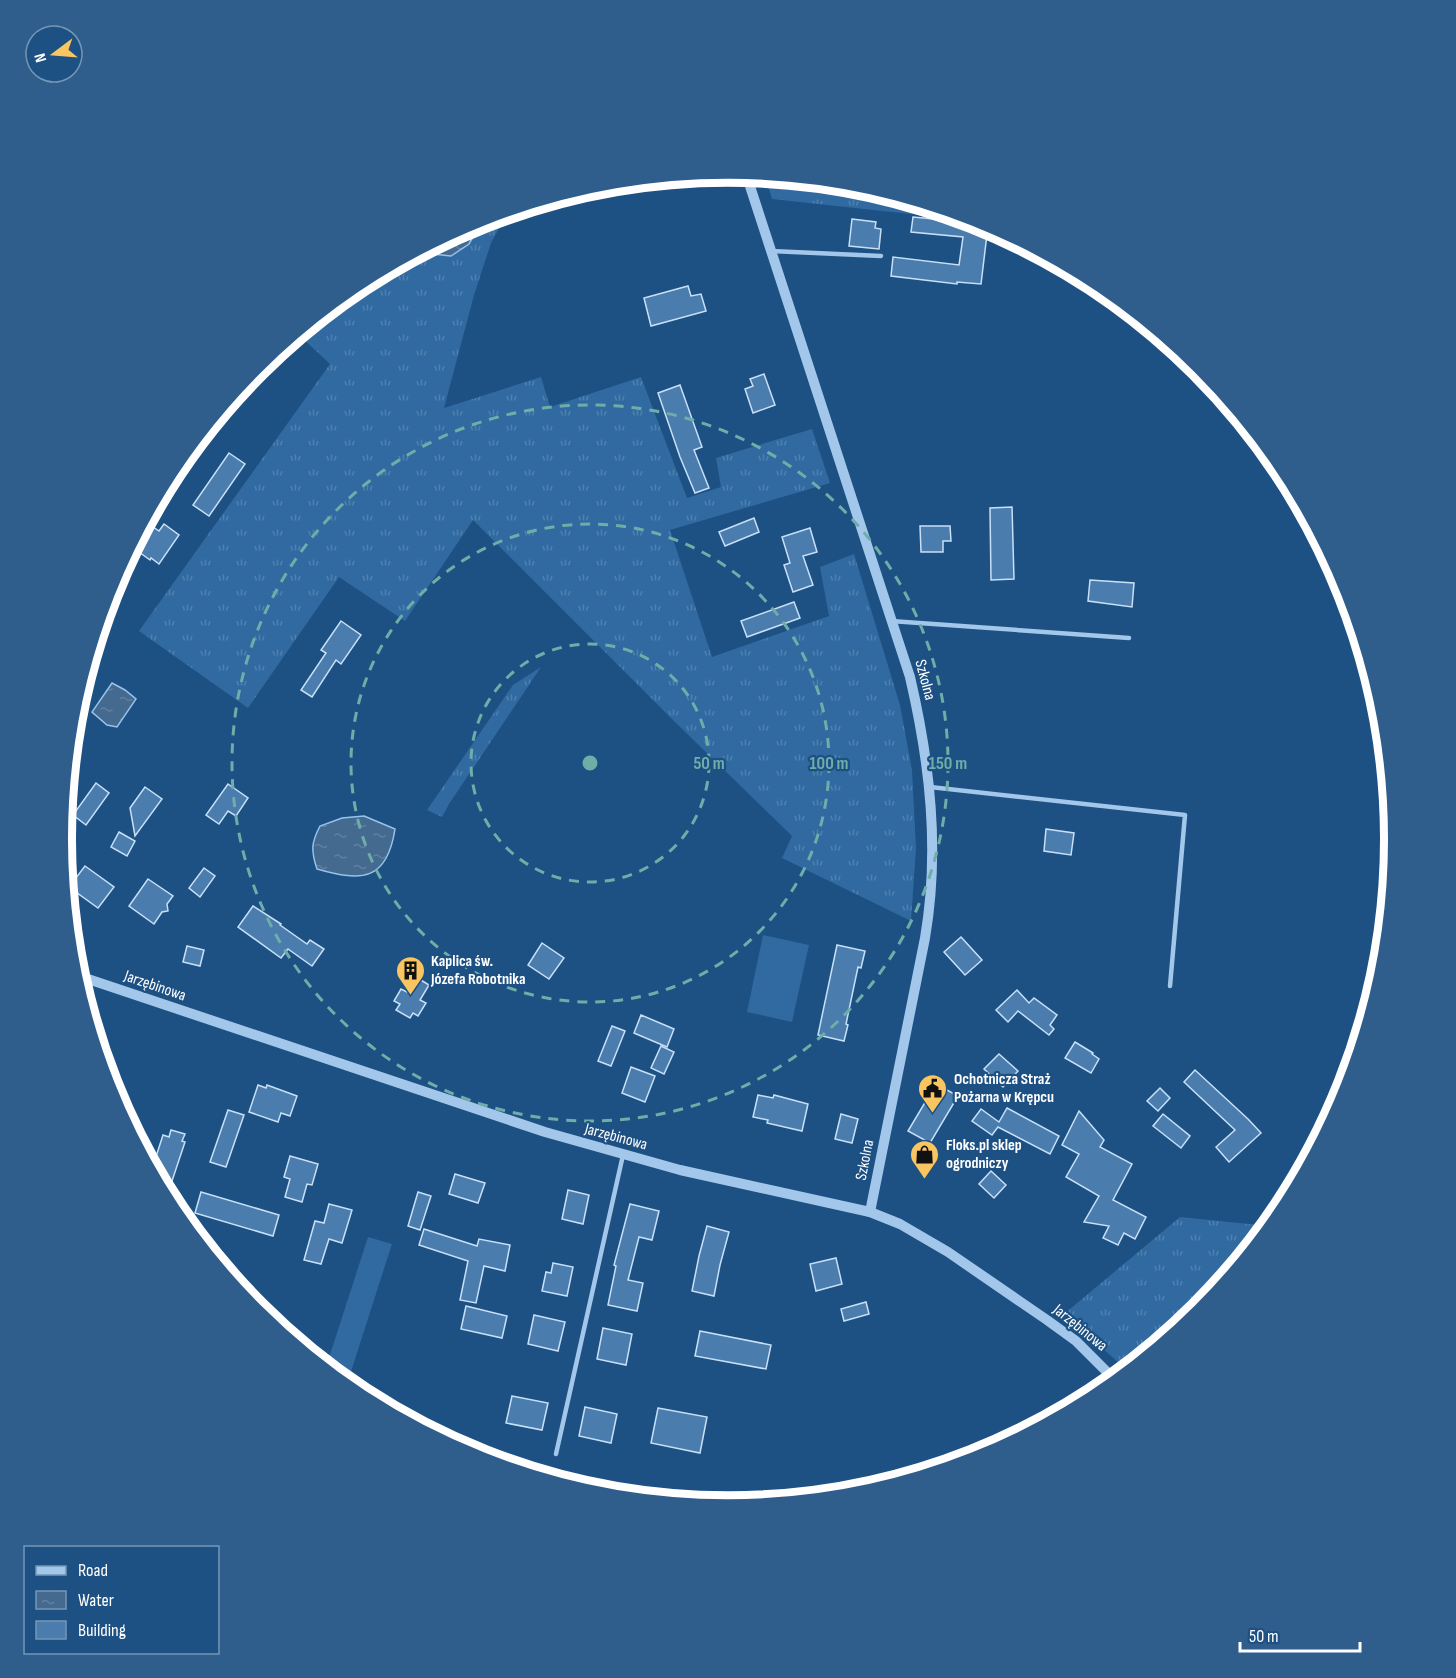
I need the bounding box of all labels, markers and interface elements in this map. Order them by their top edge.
north arrow [24,24,84,84]
text: N [31,51,51,64]
street label: Szkolna [911,658,939,702]
centre of rings [580,753,600,773]
text: 50 m [693,753,725,774]
text: 100 m [810,753,849,774]
text: 150 m [929,753,967,774]
place label: Kaplica św. Józefa Robotnika [430,952,526,989]
building icon: Kaplica św. Józefa Robotnika [394,954,426,996]
street label: Jarzębinowa [121,966,188,1005]
place label: Ochotnicza Straż Pożarna w Krępcu [954,1070,1054,1107]
public building icon: Ochotnicza Straż Pożarna w Krępcu [917,1072,949,1114]
street label: Jarzębinowa [582,1119,649,1154]
place label: Floks.pl sklep ogrodniczy [946,1136,1022,1173]
street label: Szkolna [852,1138,878,1182]
shop icon: Floks.pl sklep ogrodniczy [909,1138,941,1180]
street label: Jarzębinowa [1048,1300,1111,1356]
legend [24,1546,219,1654]
text: Road [78,1560,108,1581]
text: Water [78,1590,114,1611]
scale bar [1240,1615,1360,1653]
text: Building [78,1620,126,1641]
text: 50 m [1249,1626,1279,1647]

